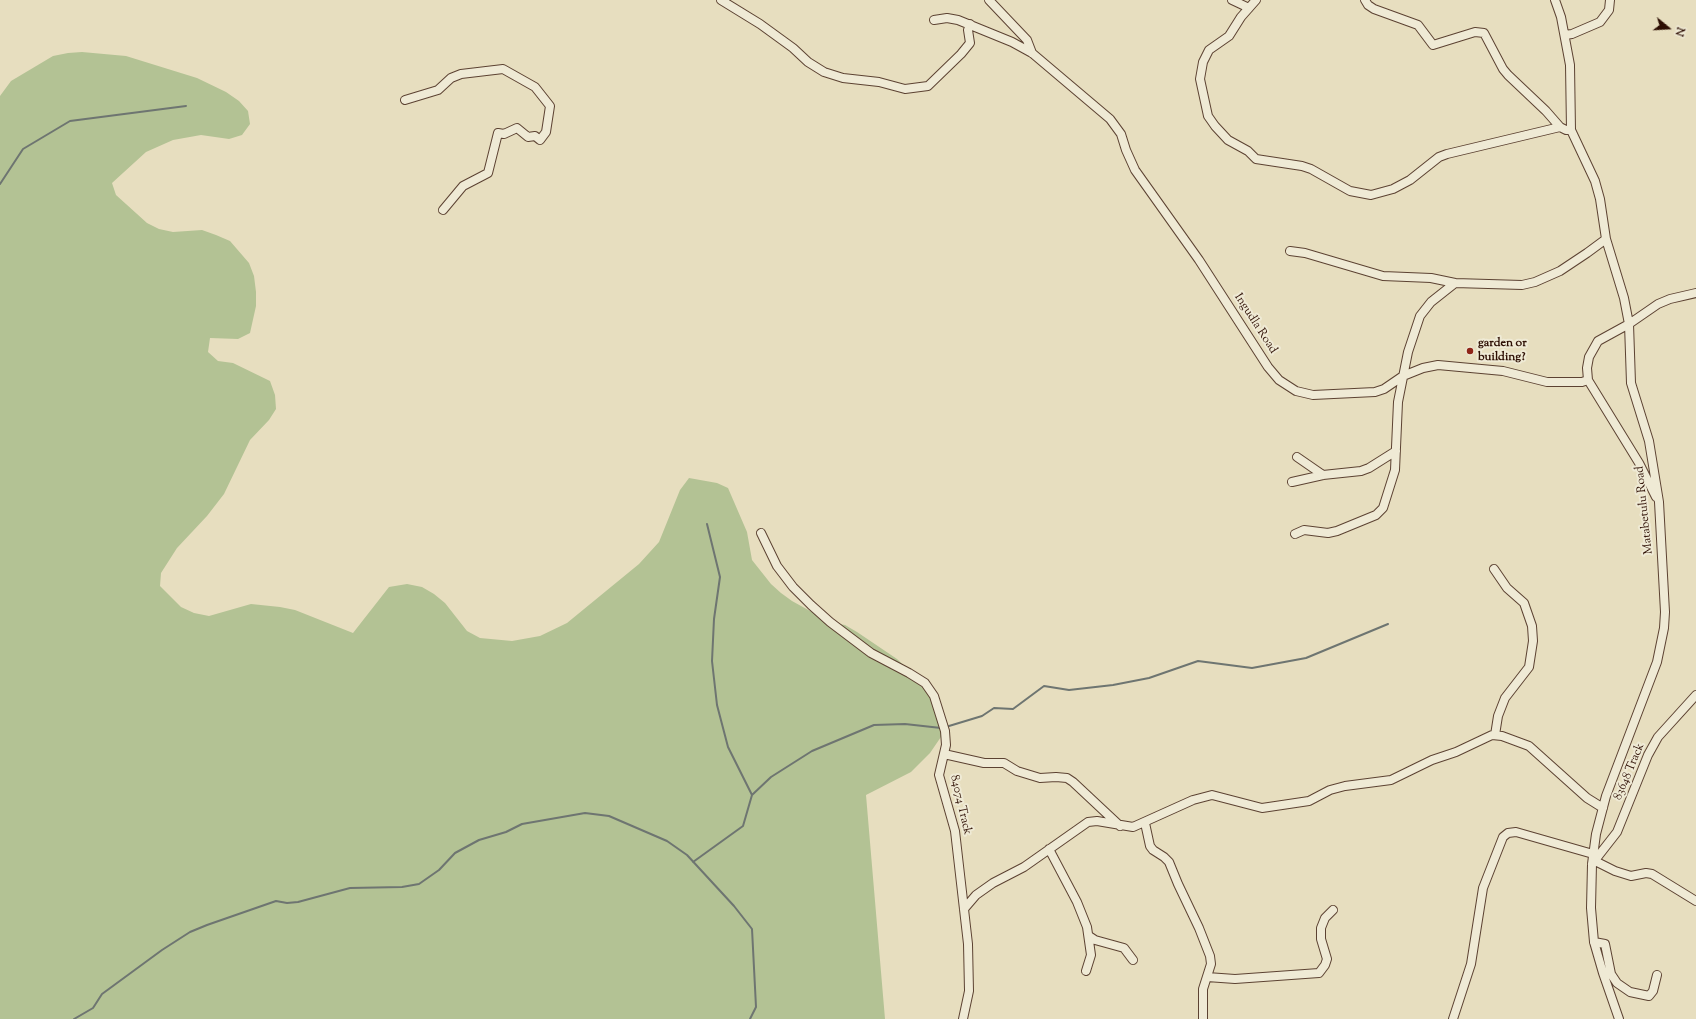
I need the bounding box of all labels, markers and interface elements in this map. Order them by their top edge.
north arrow [1648,8,1688,48]
text: N [1670,25,1688,38]
street label: Ingudla Road [1230,291,1280,357]
place label: garden or building? [1478,337,1527,365]
marker: garden or building? [1465,346,1475,356]
street label: Matabetulu Road [1633,465,1657,555]
street label: 83648 Track [1612,741,1648,803]
street label: 84074 Track [946,774,974,836]

